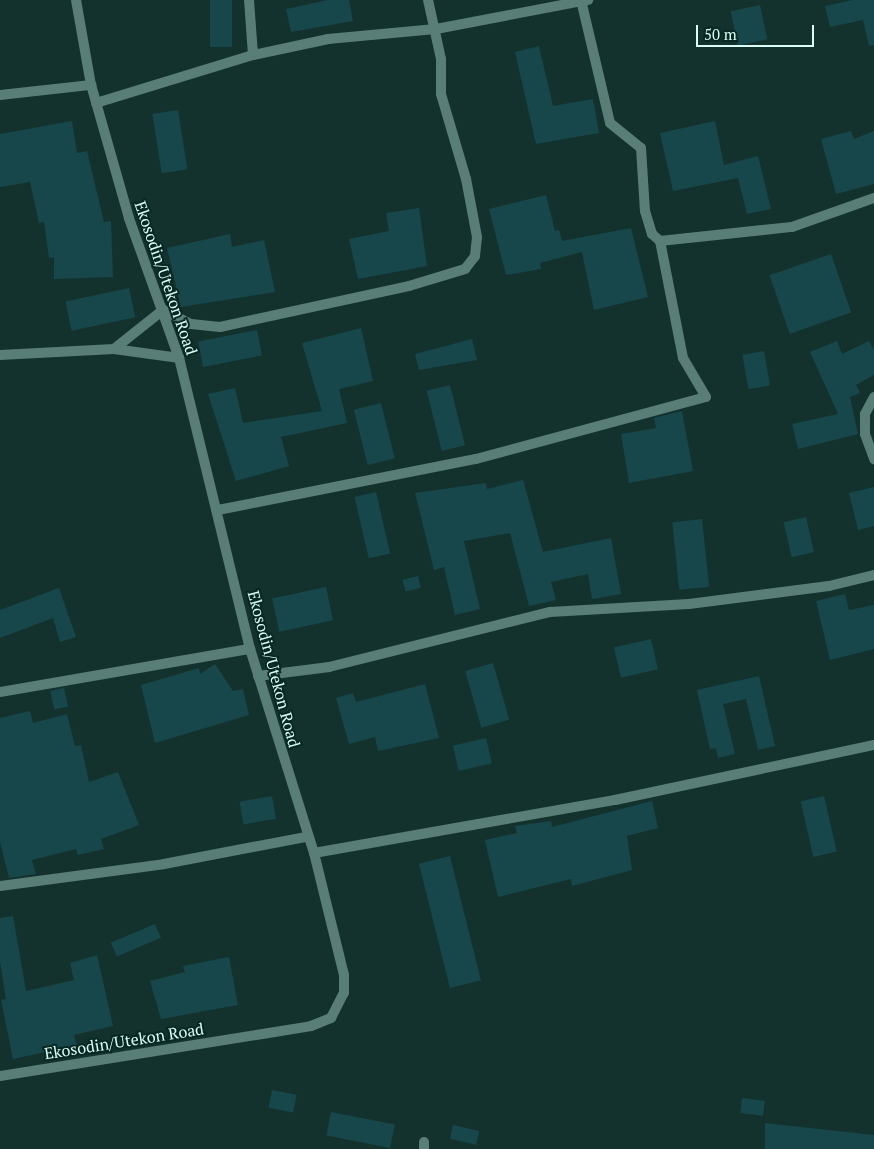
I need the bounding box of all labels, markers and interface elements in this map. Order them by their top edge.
scale bar [699,15,816,47]
text: 50 m [704,24,737,44]
street label: Ekosodin/Utekon Road [131,199,201,357]
street label: Ekosodin/Utekon Road [244,589,304,749]
street label: Ekosodin/Utekon Road [43,1019,205,1063]

